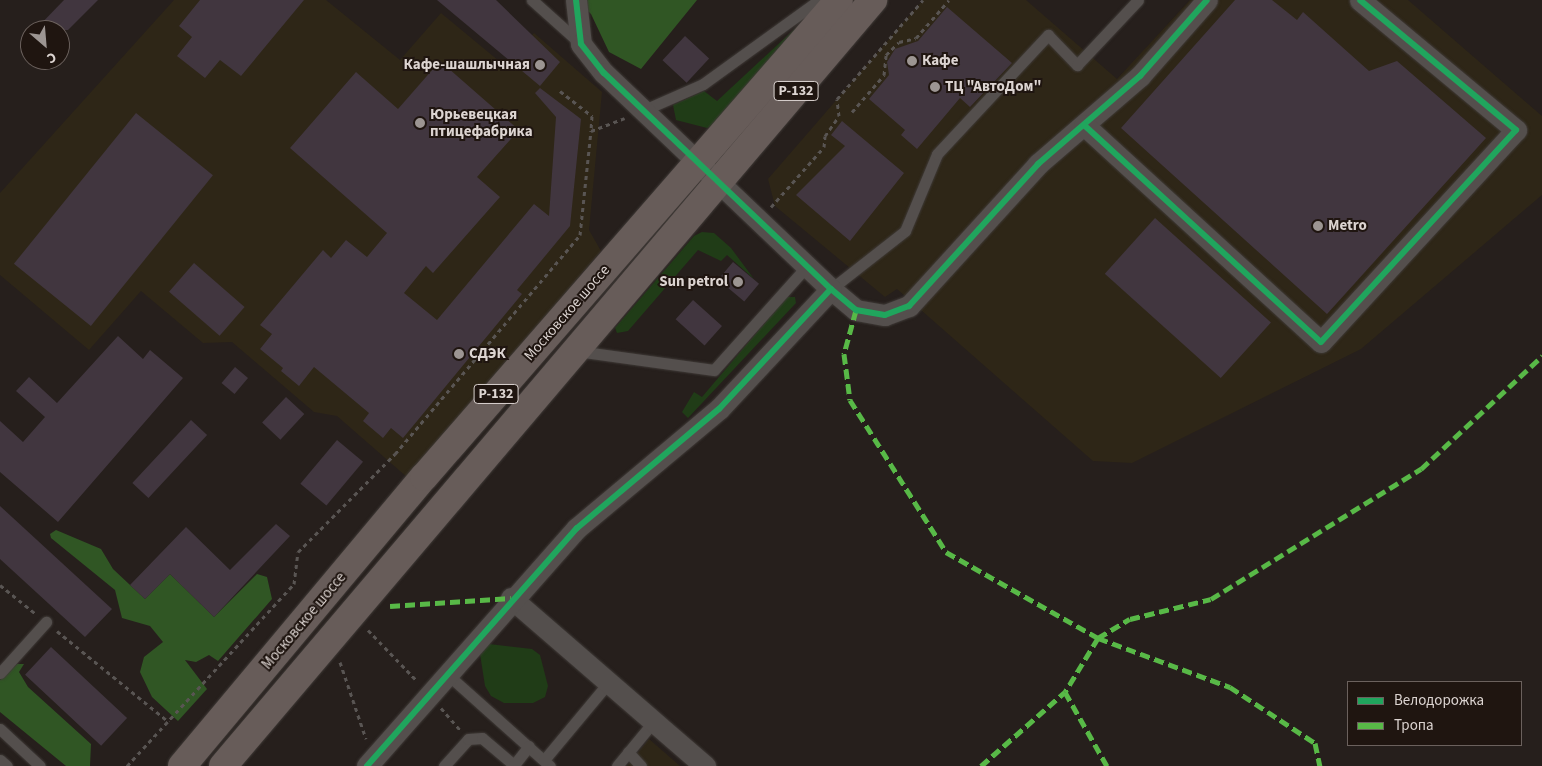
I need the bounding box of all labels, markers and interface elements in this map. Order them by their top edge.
north arrow [20,20,70,70]
text: С [43,47,60,68]
place label: Кафе [922,52,959,70]
marker: Кафе [906,55,918,67]
place label: Кафе-шашлычная [404,56,530,74]
marker: Кафе-шашлычная [534,59,546,71]
place label: ТЦ "АвтоДом" [945,78,1041,96]
road number: Р-132 [774,80,818,102]
marker: ТЦ "АвтоДом" [929,81,941,93]
place label: Юрьевецкая птицефабрика [430,105,533,140]
marker: Юрьевецкая птицефабрика [414,117,426,129]
place label: Metro [1328,217,1367,235]
marker: Metro [1312,220,1324,232]
street label: Московское шоссе [520,261,614,365]
place label: Sun petrol [659,273,728,291]
marker: Sun petrol [732,276,744,288]
place label: СДЭК [469,345,506,363]
marker: СДЭК [453,348,465,360]
road number: Р-132 [474,382,518,406]
street label: Московское шоссе [258,569,350,673]
legend [1347,681,1522,746]
text: Велодорожка [1394,690,1484,711]
text: Тропа [1394,715,1434,736]

